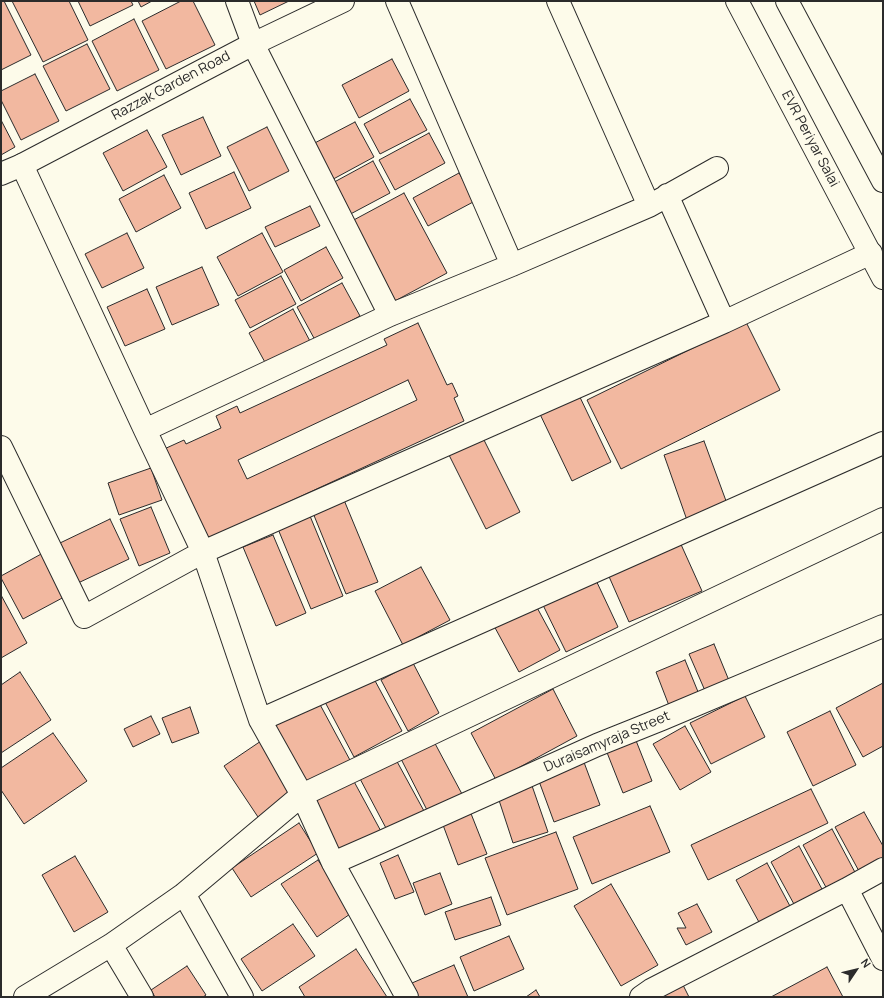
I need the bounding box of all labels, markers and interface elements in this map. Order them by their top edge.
street label: Razzak Garden Road [109,48,233,124]
street label: EVR Periyar Salai [778,88,842,190]
street label: Duraisamyraja Street [541,708,673,776]
north arrow [836,950,876,990]
text: N [858,955,875,970]

